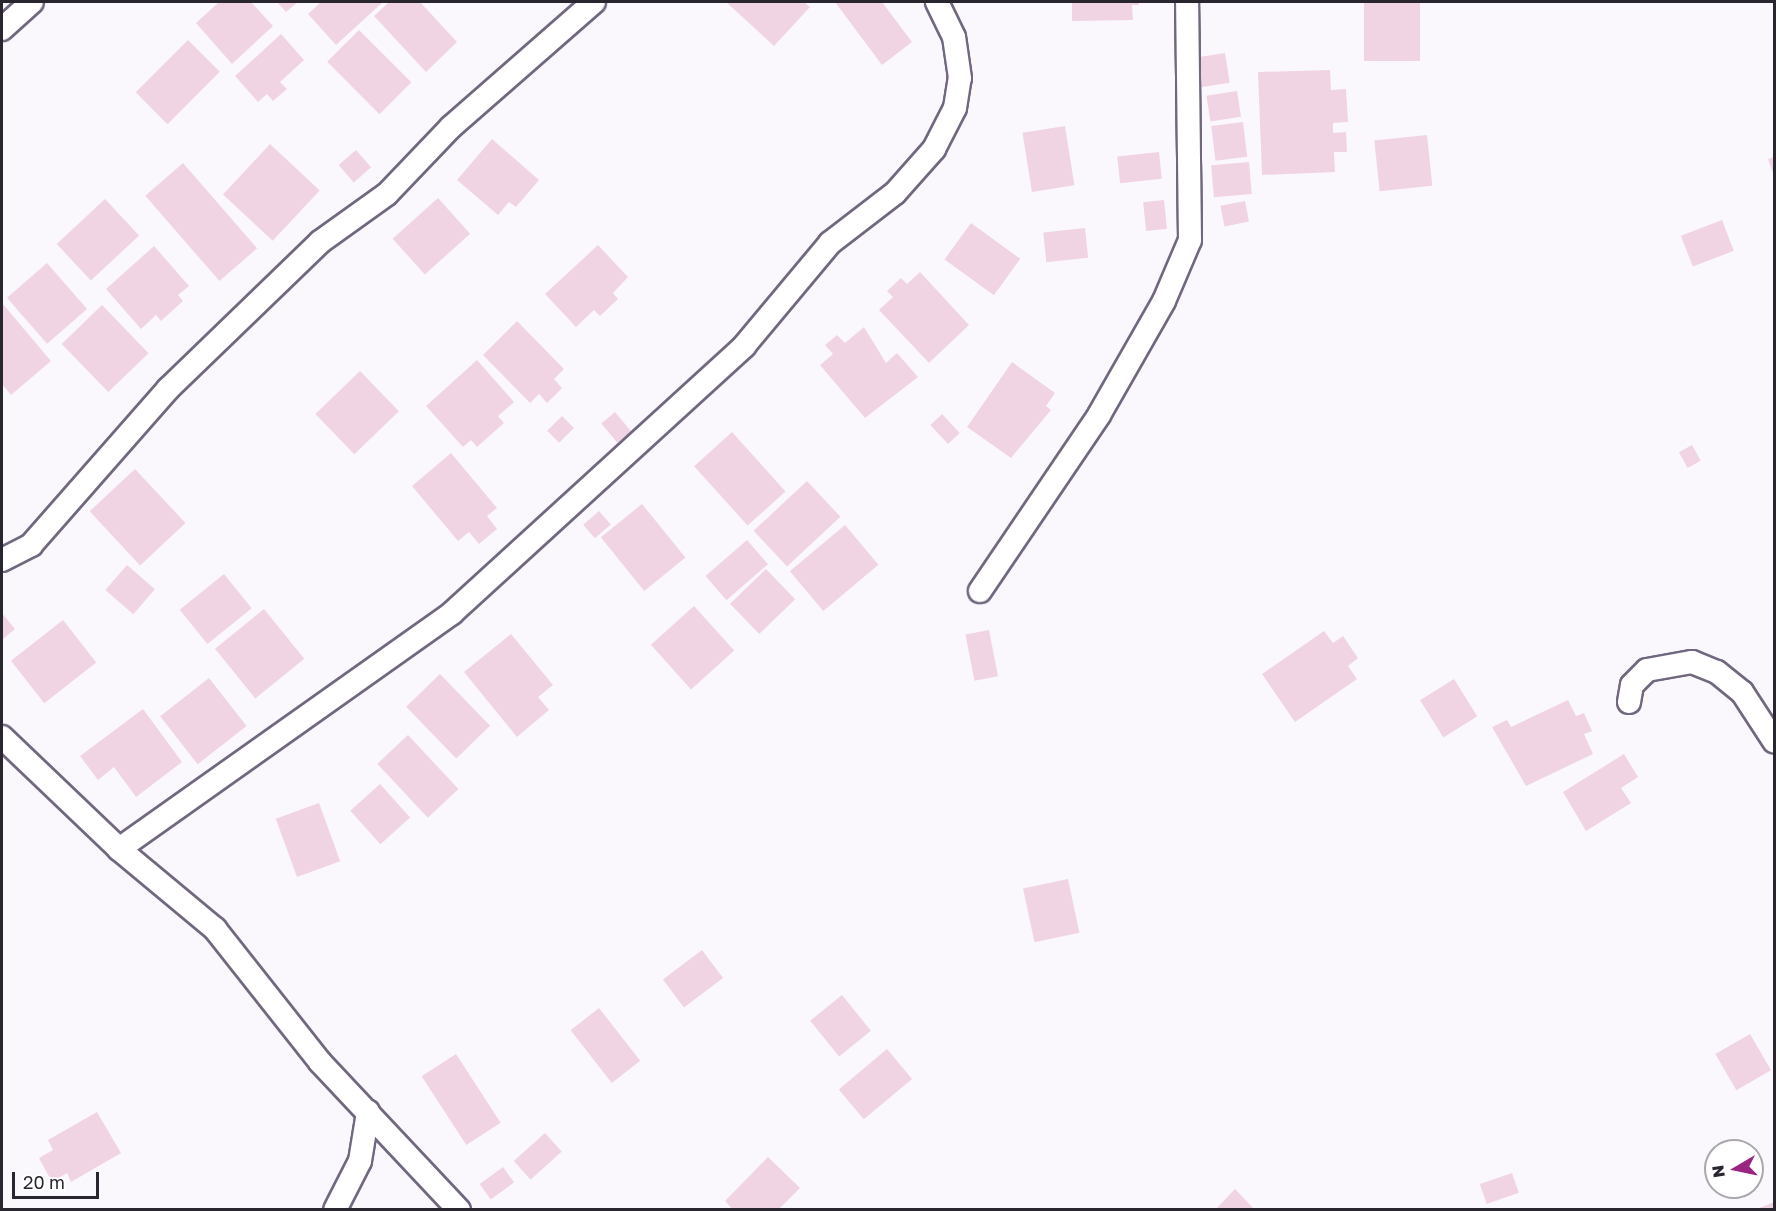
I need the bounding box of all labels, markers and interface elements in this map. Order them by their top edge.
north arrow [1704,1139,1764,1199]
scale bar [15,1160,102,1198]
text: N [1707,1164,1729,1179]
text: 20 m [23,1171,65,1193]

